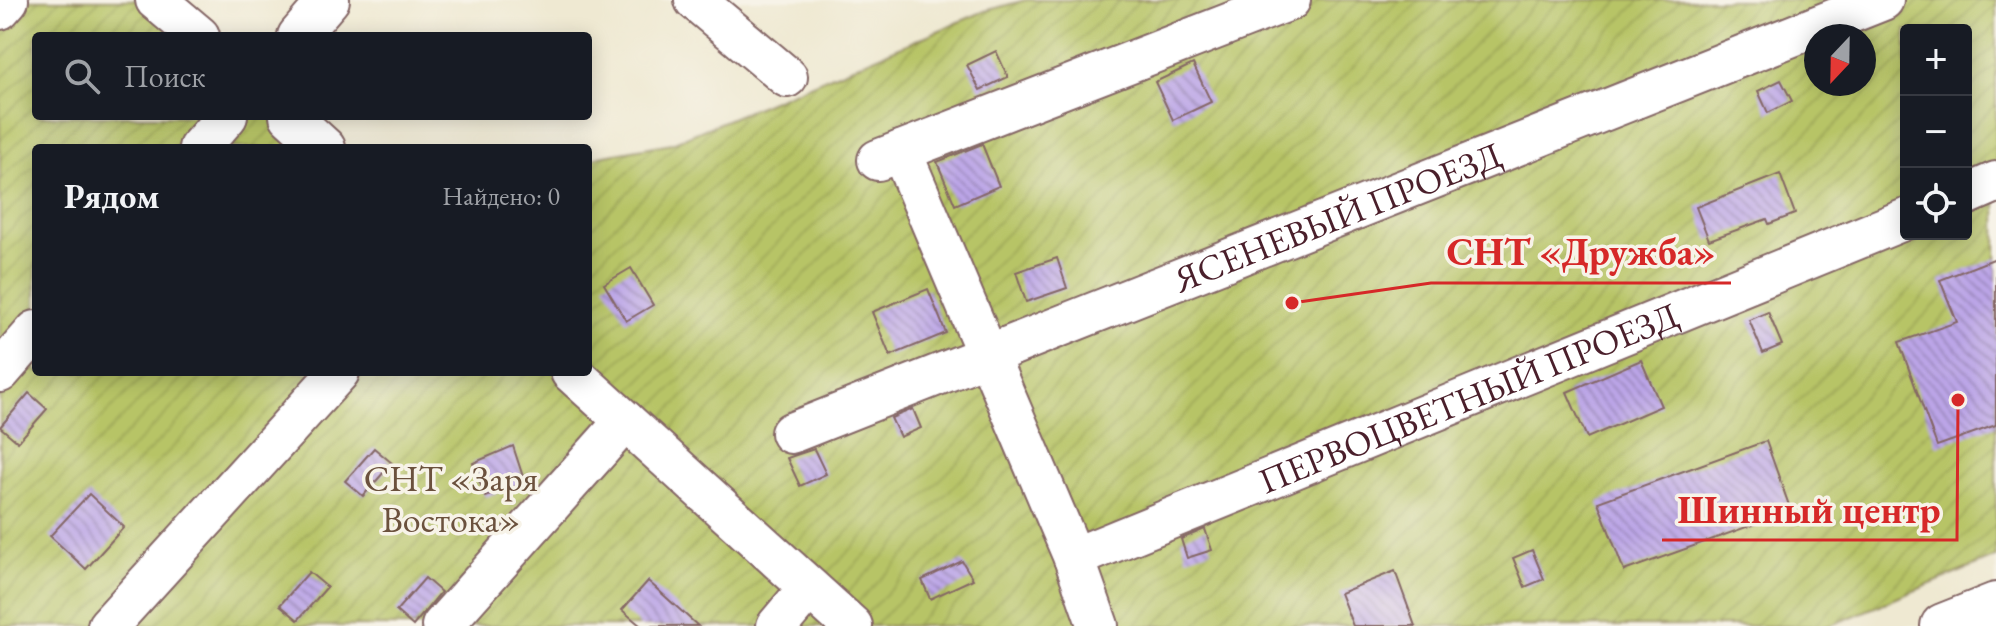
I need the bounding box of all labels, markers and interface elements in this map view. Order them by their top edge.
north arrow [1804,24,1876,96]
map controls [1900,24,1972,240]
button: + [1900,24,1972,96]
search box [32,32,592,120]
icon: search [60,54,104,98]
text: Поиск [124,57,206,96]
button: − [1900,96,1972,168]
street label: ЯСЕНЕВЫЙ ПРОЕЗД [1166,130,1508,303]
button: locate [1900,168,1972,240]
text: Рядом [64,174,159,218]
text: Найдено: 0 [442,179,560,213]
callout: СНТ «Дружба» [1431,221,1731,283]
text: СНТ «Дружба» [1447,227,1716,276]
street label: ПЕРВОЦВЕТНЫЙ ПРОЕЗД [1251,291,1686,504]
park label: СНТ «Заря Востока» [364,455,538,543]
callout: Шинный центр [1662,478,1957,540]
text: Шинный центр [1678,485,1940,534]

